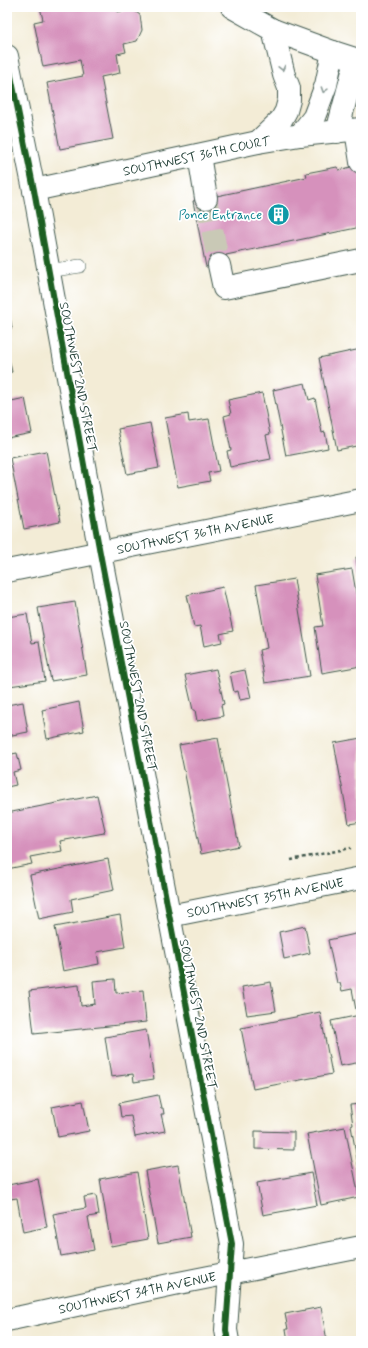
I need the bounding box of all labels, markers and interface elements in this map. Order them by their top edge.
one-way arrow [278,65,286,71]
one-way arrow [320,86,328,93]
street label: SOUTHWEST 36TH COURT [121,133,273,181]
building icon: Ponce Entrance [265,201,291,227]
place label: Ponce Entrance [178,207,262,224]
street label: SOUTHWEST 2ND STREET [55,301,100,454]
street label: SOUTHWEST 36TH AVENUE [115,511,276,559]
street label: SOUTHWEST 2ND STREET [115,620,160,773]
street label: SOUTHWEST 35TH AVENUE [185,875,346,922]
street label: SOUTHWEST 2ND STREET [175,938,220,1091]
street label: SOUTHWEST 34TH AVENUE [57,1269,218,1319]

